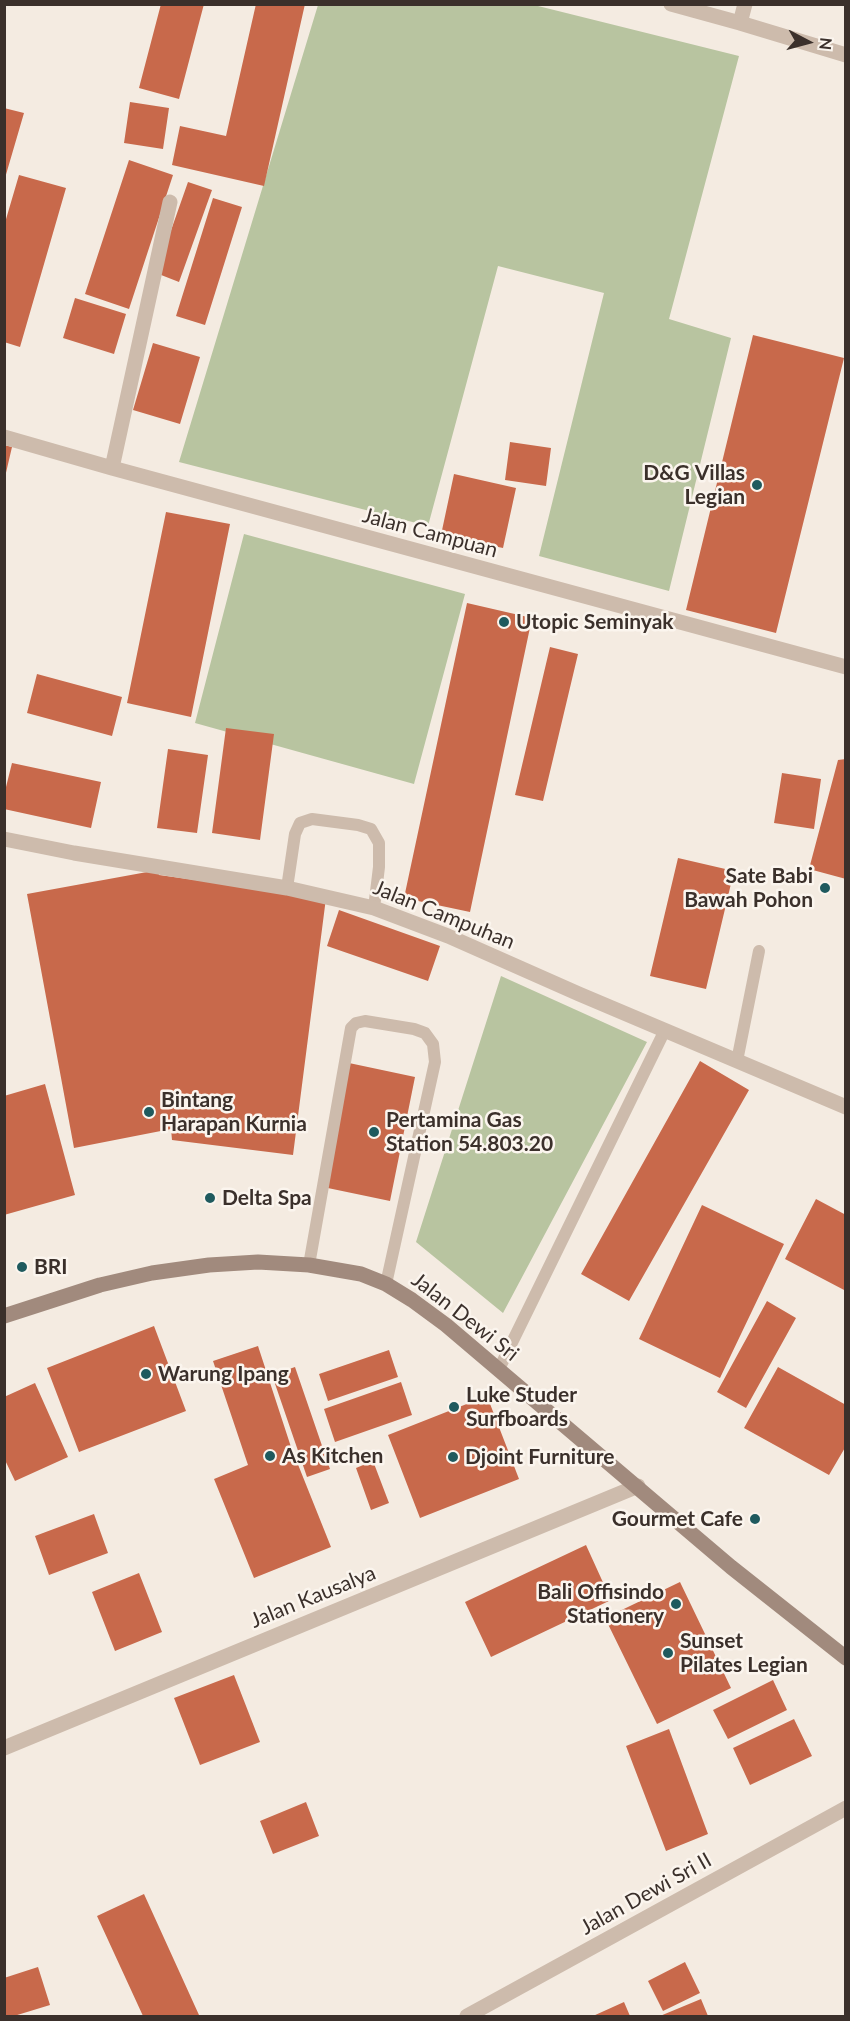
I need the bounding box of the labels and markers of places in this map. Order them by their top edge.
place label: D&G Villas Legian [643,460,745,510]
marker: D&G Villas Legian [750,478,764,492]
place label: Utopic Seminyak [516,609,674,635]
marker: Utopic Seminyak [497,615,511,629]
place label: Sate Babi Bawah Pohon [684,863,813,913]
marker: Sate Babi Bawah Pohon [818,881,832,895]
place label: Bintang Harapan Kurnia [161,1087,307,1137]
marker: Bintang Harapan Kurnia [142,1105,156,1119]
place label: Pertamina Gas Station 54.803.20 [386,1107,553,1157]
marker: Pertamina Gas Station 54.803.20 [367,1125,381,1139]
place label: Delta Spa [222,1185,312,1211]
marker: Delta Spa [203,1191,217,1205]
place label: BRI [34,1254,68,1280]
marker: BRI [15,1260,29,1274]
place label: Warung Ipang [158,1361,289,1387]
marker: Warung Ipang [139,1367,153,1381]
place label: Luke Studer Surfboards [466,1382,577,1432]
marker: Luke Studer Surfboards [447,1400,461,1414]
place label: As Kitchen [282,1443,383,1469]
place label: Djoint Furniture [465,1444,615,1470]
marker: As Kitchen [263,1449,277,1463]
marker: Djoint Furniture [446,1450,460,1464]
place label: Gourmet Cafe [612,1506,743,1532]
marker: Gourmet Cafe [748,1512,762,1526]
place label: Bali Offisindo Stationery [537,1579,664,1629]
marker: Bali Offisindo Stationery [669,1597,683,1611]
place label: Sunset Pilates Legian [680,1628,808,1678]
marker: Sunset Pilates Legian [661,1646,675,1660]

